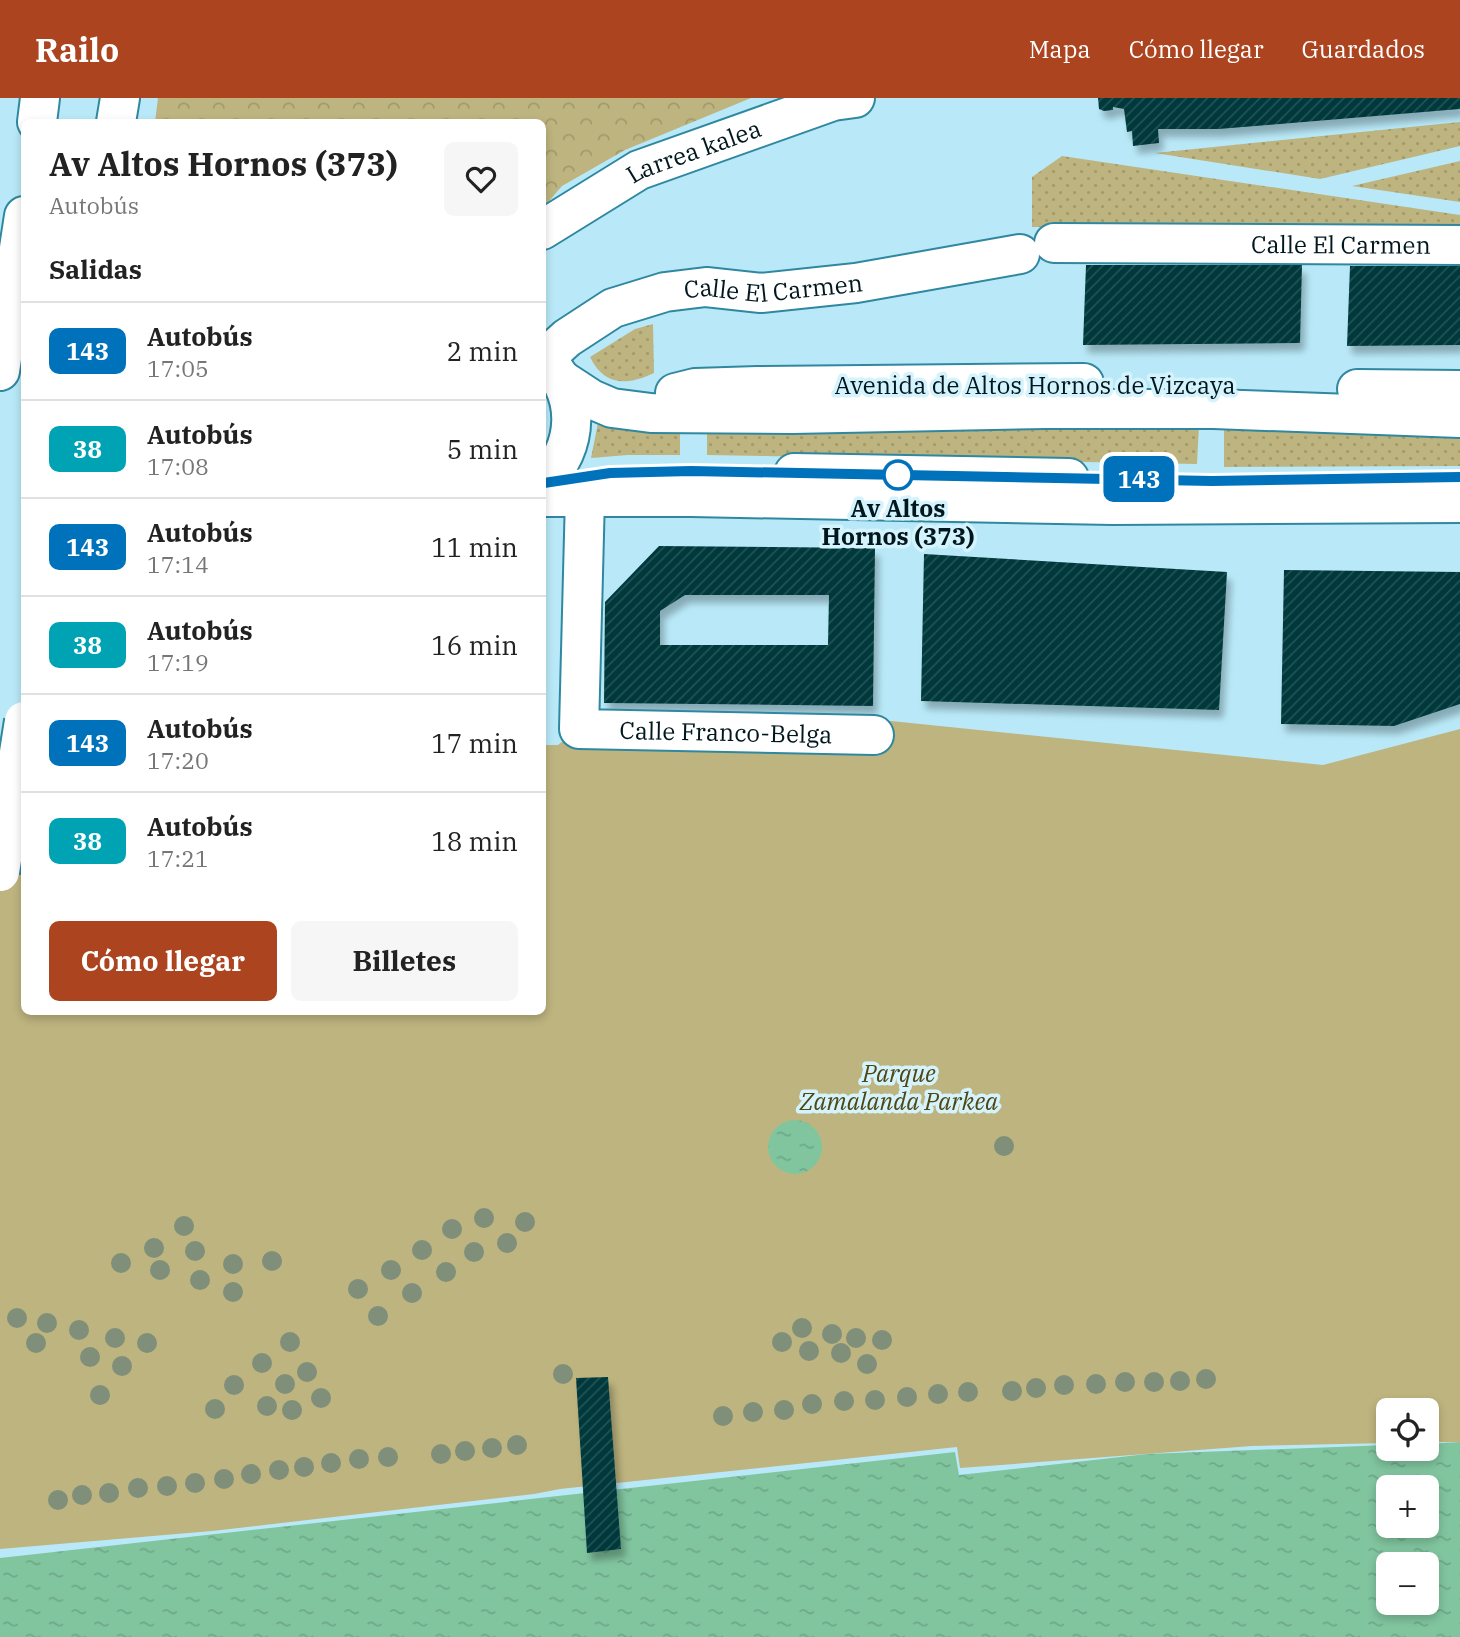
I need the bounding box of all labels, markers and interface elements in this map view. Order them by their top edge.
text: Railo [35,28,119,71]
text: Mapa [1029,33,1091,65]
text: Cómo llegar [1129,33,1264,65]
text: Guardados [1302,33,1425,65]
street label: Larrea kalea [620,112,765,190]
text: Av Altos Hornos (373) [49,142,398,185]
button: heart [444,142,518,216]
text: Autobús [49,190,139,220]
street label: Calle El Carmen [1251,228,1431,261]
text: Salidas [49,252,142,286]
street label: Calle El Carmen [682,266,864,309]
text: Autobús [147,319,253,353]
text: 2 min [447,334,518,368]
text: 143 [66,335,109,367]
text: 17:05 [147,353,209,383]
street label: Avenida de Altos Hornos de Vizcaya [834,369,1236,401]
text: Autobús [147,417,253,451]
text: 5 min [447,432,518,466]
text: 38 [73,433,102,465]
text: 17:08 [147,451,209,481]
line badge: 143 [1099,456,1179,502]
marker: Av Altos Hornos (373) [883,460,913,490]
text: 143 [1117,463,1161,495]
place label: Av Altos Hornos (373) [821,492,975,552]
text: Autobús [147,515,253,549]
text: 11 min [431,530,518,564]
text: 143 [66,531,109,563]
text: 17:14 [147,549,209,579]
text: Autobús [147,613,253,647]
text: 16 min [431,628,518,662]
text: 38 [73,629,102,661]
text: 17:19 [147,647,209,677]
text: Autobús [147,711,253,745]
street label: Calle Franco-Belga [619,714,833,750]
text: 17 min [431,726,518,760]
text: 143 [66,727,109,759]
text: 17:20 [147,745,209,775]
text: Autobús [147,809,253,843]
text: 18 min [431,824,518,858]
text: 38 [73,825,102,857]
text: 17:21 [147,843,209,873]
button: Cómo llegar [49,921,277,1001]
button: Billetes [291,921,518,1001]
park label: Parque Zamalanda Parkea [799,1057,998,1117]
map controls [1376,1398,1439,1615]
button: locate [1376,1398,1439,1461]
button: + [1376,1475,1439,1538]
button: − [1376,1552,1439,1615]

